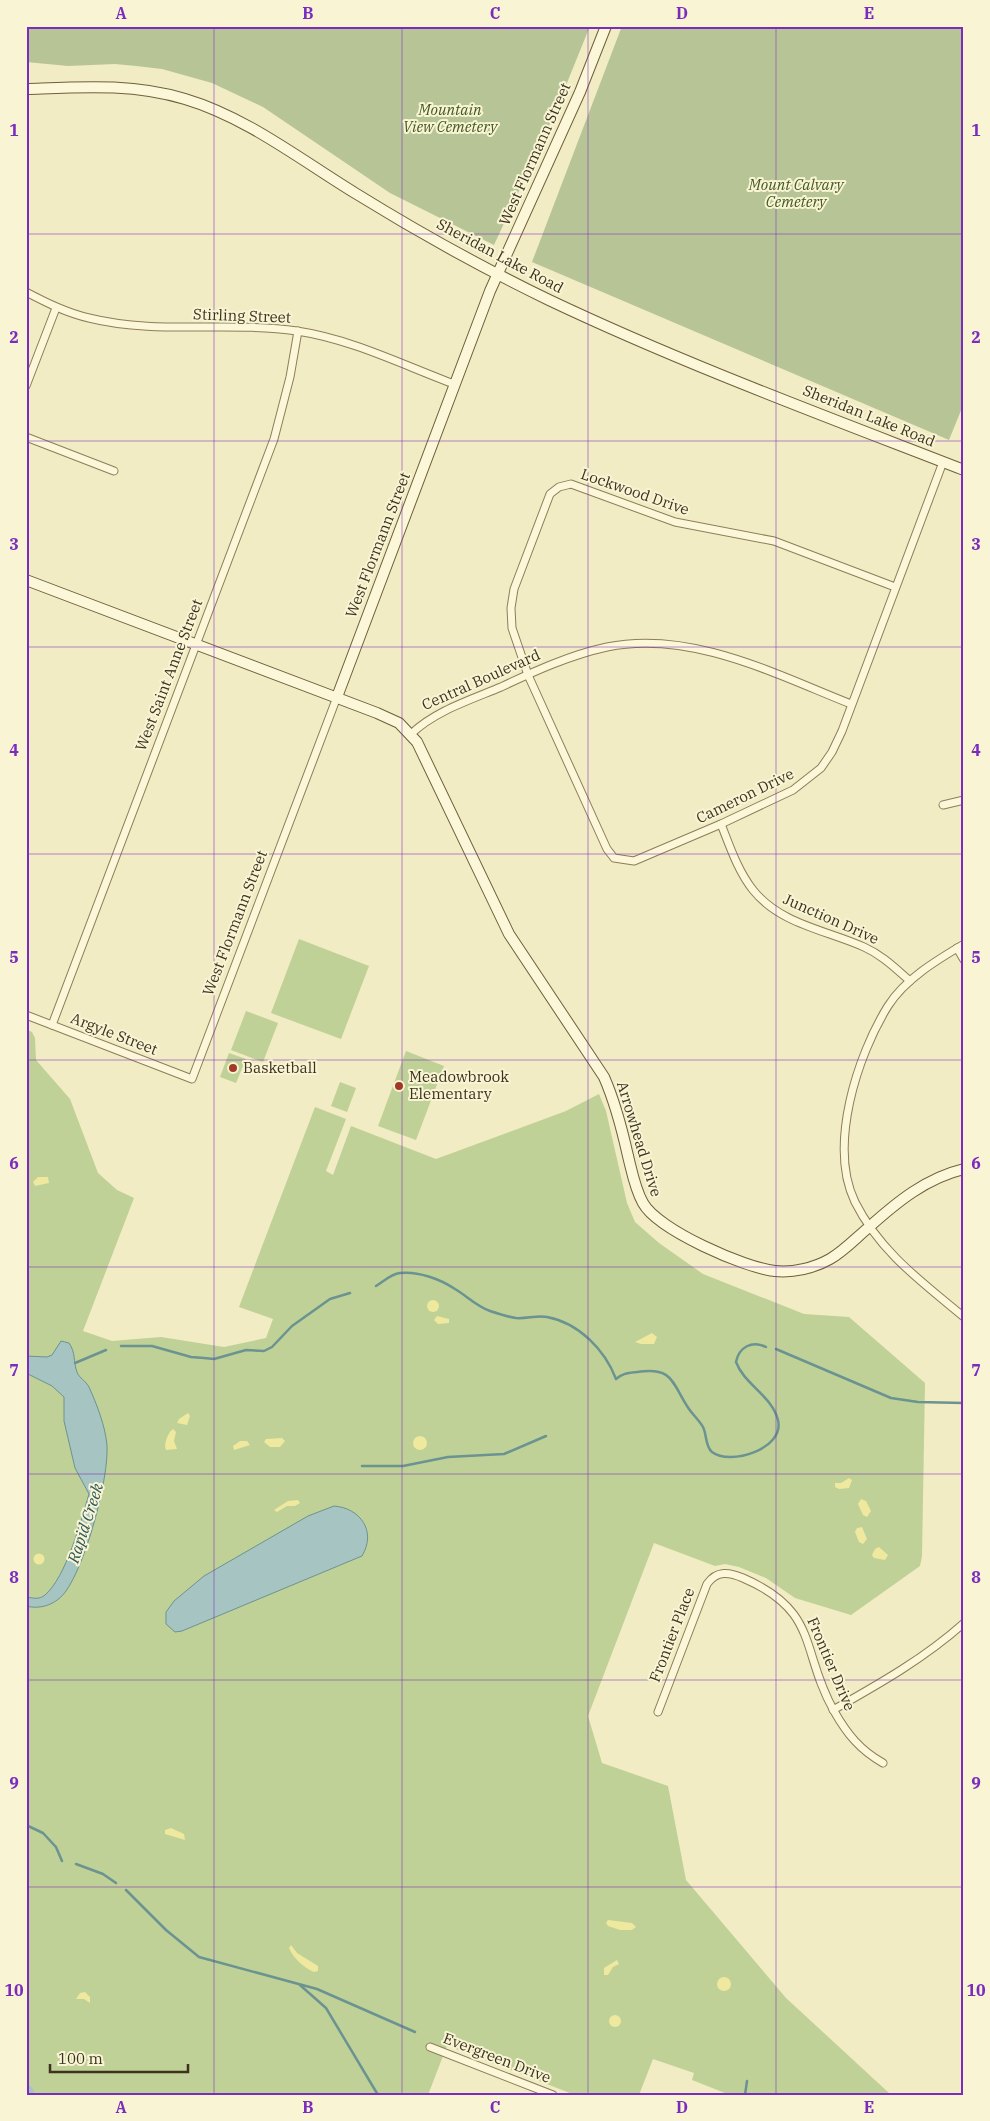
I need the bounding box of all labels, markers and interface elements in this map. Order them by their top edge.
text: A [115,3,127,23]
text: B [302,3,314,23]
text: C [490,3,500,23]
text: D [676,3,688,23]
text: E [864,3,874,23]
street label: West Flormann Street [495,80,575,228]
park label: Mountain View Cemetery [403,100,498,136]
text: 1 [9,120,19,140]
text: 1 [971,120,981,140]
park label: Mount Calvary Cemetery [748,175,845,211]
street label: Sheridan Lake Road [434,214,567,297]
street label: Stirling Street [193,304,291,327]
text: 2 [9,327,19,347]
text: 2 [971,327,981,347]
street label: Sheridan Lake Road [800,380,938,451]
street label: Lockwood Drive [579,464,692,519]
street label: West Flormann Street [341,469,414,620]
text: 3 [9,534,19,554]
text: 3 [971,534,981,554]
street label: West Saint Anne Street [131,596,206,753]
street label: Central Boulevard [419,645,543,714]
text: 4 [9,740,19,760]
text: 4 [971,740,981,760]
street label: Cameron Drive [693,764,797,827]
street label: West Flormann Street [198,847,271,998]
street label: Junction Drive [780,889,882,948]
text: 5 [9,947,19,967]
text: 5 [971,947,981,967]
street label: Argyle Street [68,1008,160,1059]
place label: Basketball [243,1058,317,1077]
marker: Basketball [227,1062,239,1074]
place label: Meadowbrook Elementary [409,1067,509,1103]
street label: Arrowhead Drive [613,1079,666,1199]
marker: Meadowbrook Elementary [393,1080,405,1092]
text: 6 [9,1153,19,1173]
text: 6 [971,1153,981,1173]
text: 7 [9,1360,19,1380]
text: 7 [971,1360,981,1380]
water label: Rapid Creek [62,1480,107,1566]
text: 8 [9,1567,19,1587]
text: 8 [971,1567,981,1587]
street label: Frontier Place [645,1585,698,1685]
street label: Frontier Drive [803,1614,860,1713]
text: 9 [9,1773,19,1793]
text: 9 [971,1773,981,1793]
text: 10 [4,1980,24,2000]
text: 10 [966,1980,986,2000]
street label: Evergreen Drive [441,2028,554,2087]
scale bar [50,2041,188,2073]
text: 100 m [58,2049,103,2068]
text: A [115,2097,127,2117]
text: B [302,2097,314,2117]
text: C [490,2097,500,2117]
text: D [676,2097,688,2117]
text: E [864,2097,874,2117]

